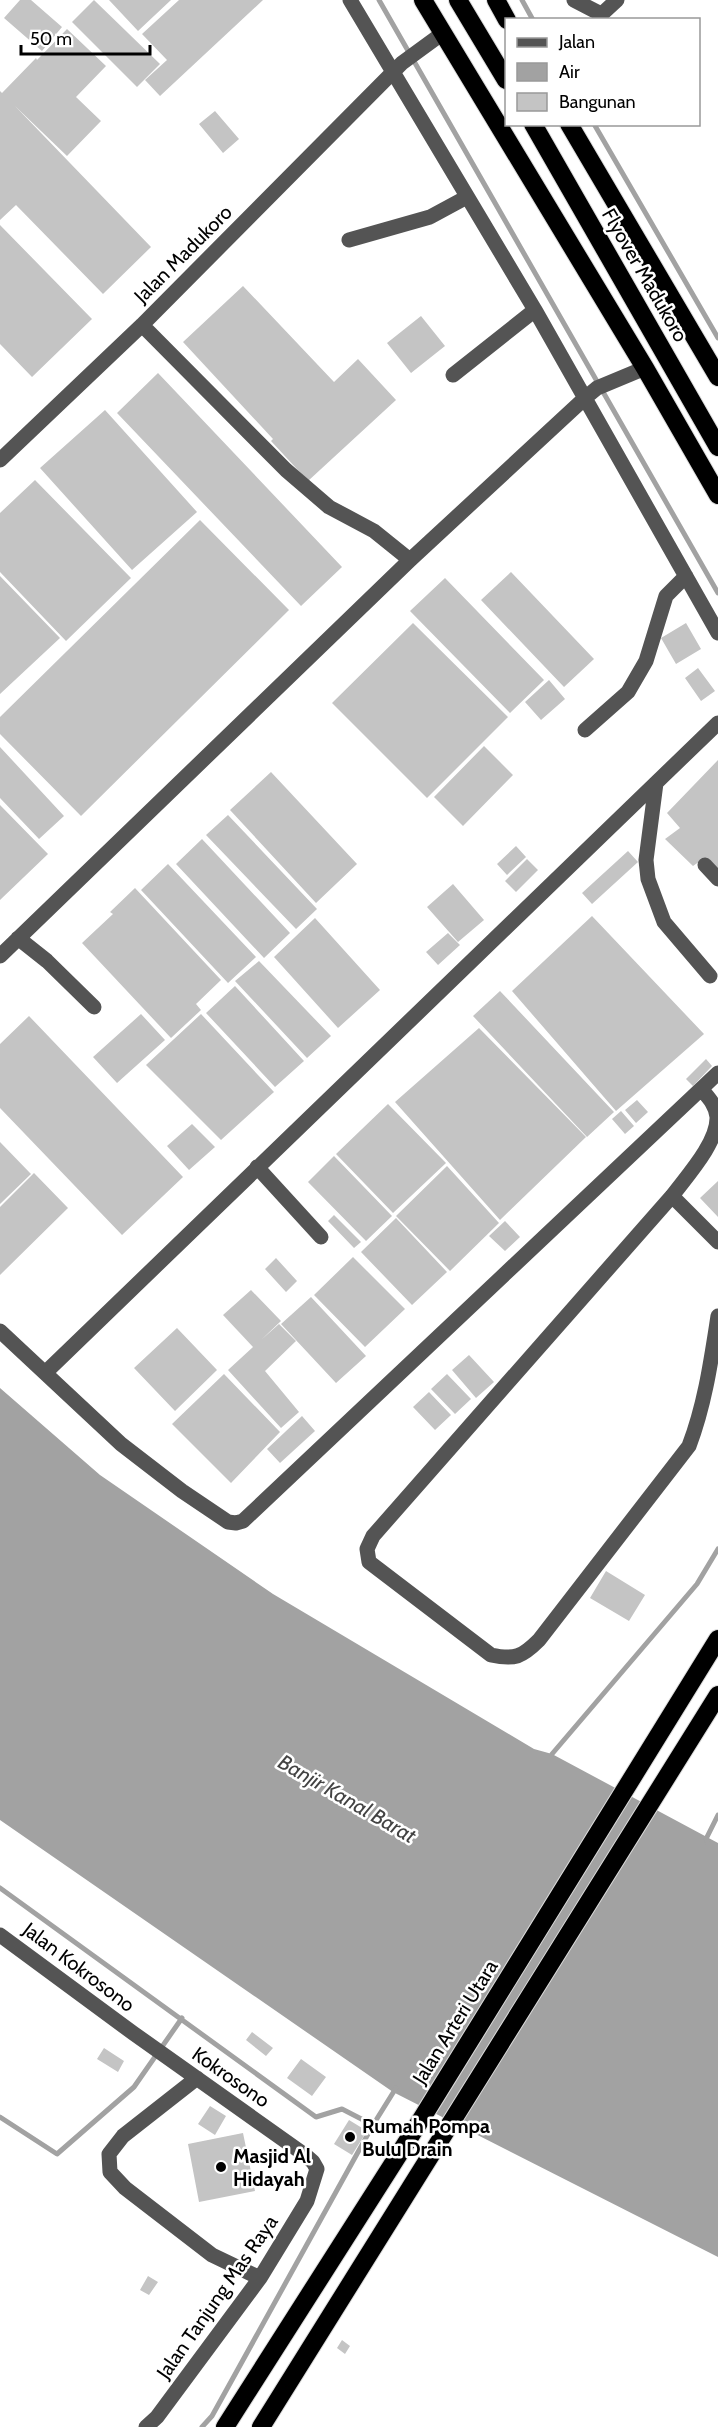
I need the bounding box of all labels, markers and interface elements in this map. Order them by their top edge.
scale bar [21,18,150,56]
legend [505,18,700,126]
text: 50 m [30,28,72,50]
text: Jalan [558,31,595,53]
text: Air [559,61,580,83]
text: Bangunan [559,91,636,113]
street label: Jalan Madukoro [128,200,237,309]
street label: Flyover Madukoro [597,204,693,346]
water label: Banjir Kanal Barat [273,1749,421,1849]
street label: Jalan Kokrosono [18,1917,140,2017]
street label: Jalan Arteri Utara [407,1955,503,2089]
street label: Kokrosono [188,2042,274,2112]
place label: Rumah Pompa Bulu Drain [362,2114,490,2161]
marker: Rumah Pompa Bulu Drain [343,2130,357,2144]
place label: Masjid Al Hidayah [233,2144,311,2191]
marker: Masjid Al Hidayah [214,2160,228,2174]
street label: Jalan Tanjung Mas Raya [151,2210,283,2384]

